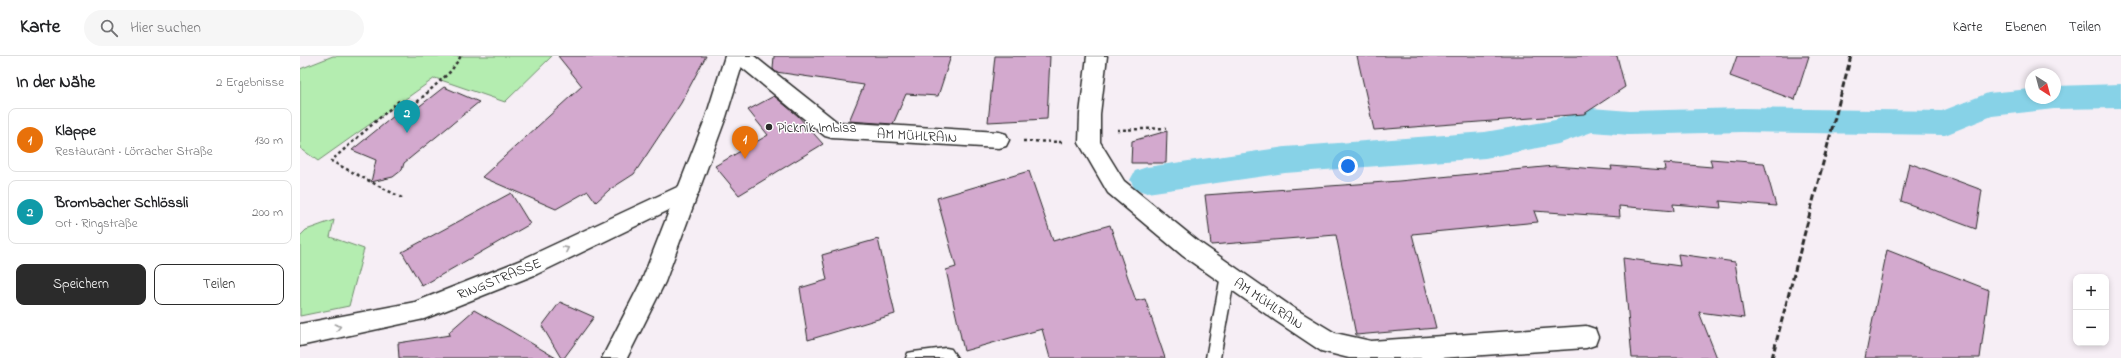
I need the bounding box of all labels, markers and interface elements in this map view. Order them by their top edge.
search box [84,10,364,46]
text: Karte [20,14,60,41]
icon: search [98,17,120,39]
text: Hier suchen [130,17,201,39]
text: Karte [1953,17,1982,38]
text: Ebenen [2004,17,2047,38]
text: Teilen [2069,17,2101,38]
north arrow [2025,68,2061,104]
text: In der Nähe [16,70,95,95]
text: 2 Ergebnisse [216,73,284,92]
pin: 2 [394,100,420,133]
place label: Picknik Imbiss [777,118,857,139]
text: Klappe [55,120,96,142]
marker: Picknik Imbiss [764,122,774,132]
street label: AM MÜHLRAIN [876,124,958,149]
pin: 1 [732,126,758,159]
text: 1 [28,131,32,150]
text: 130 m [255,131,283,150]
text: Restaurant · Lörracher Straße [55,142,213,161]
your location [1338,156,1358,176]
text: Brombacher Schlössli [55,192,188,214]
text: 2 [27,203,33,222]
text: 200 m [252,203,283,222]
text: Ort · Ringstraße [55,214,138,233]
one-way arrow [562,246,569,254]
street label: RINGSTRASSE [454,253,545,306]
button: Speichern [16,264,146,305]
button: Teilen [154,264,284,305]
street label: AM MÜHLRAIN [1229,273,1307,335]
map controls [2073,274,2109,346]
button: + [2073,274,2109,310]
button: − [2073,310,2109,346]
one-way arrow [334,323,341,332]

